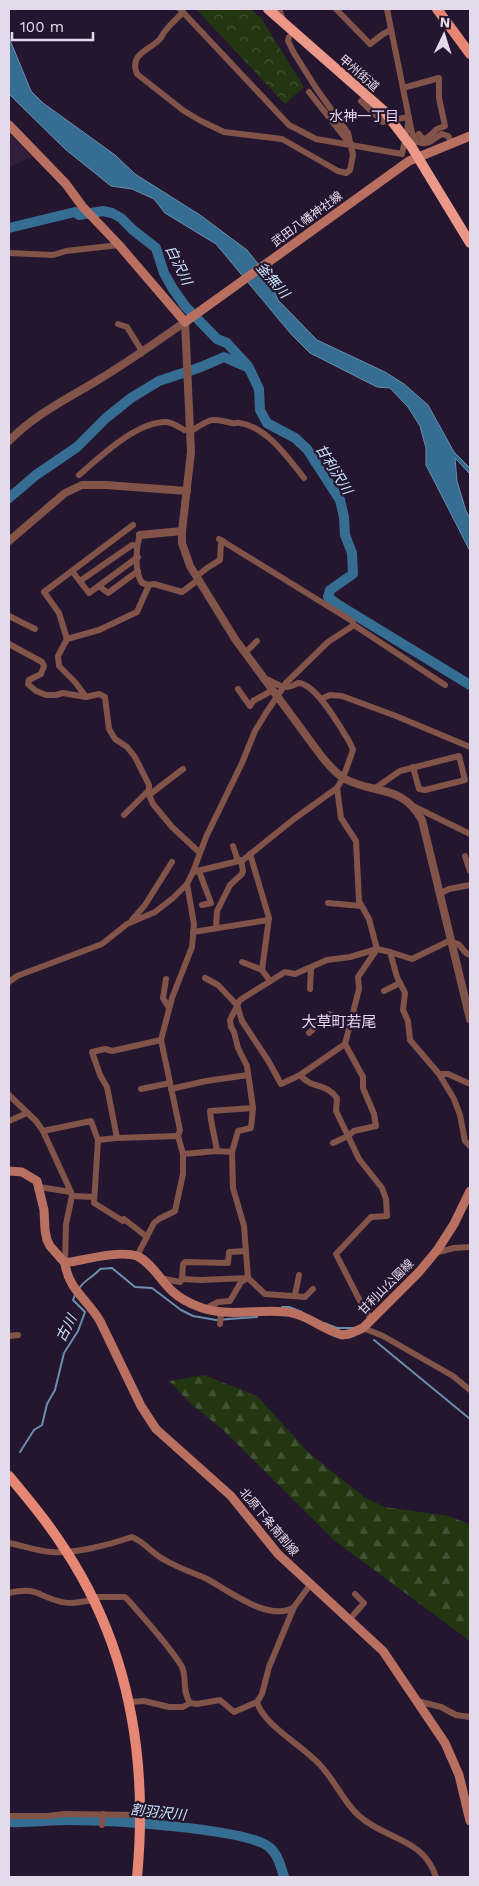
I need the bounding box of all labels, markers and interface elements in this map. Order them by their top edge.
scale bar [12,10,94,42]
north arrow [419,10,469,60]
text: N [439,14,451,30]
text: 100 m [20,18,64,36]
street label: 甲州街道 [336,52,382,94]
district label: 水神一丁目 [329,108,399,124]
street label: 武田八幡神社線 [269,189,345,249]
water label: 白沢川 [163,243,196,289]
water label: 釜無川 [253,259,294,303]
water label: 甘利沢川 [312,441,357,499]
district label: 大草町若尾 [301,1013,377,1031]
street label: 甘利山公園線 [356,1257,416,1317]
water label: 古川 [53,1310,80,1344]
street label: 北原下条南割線 [237,1485,301,1559]
water label: 割羽沢川 [129,1801,189,1823]

